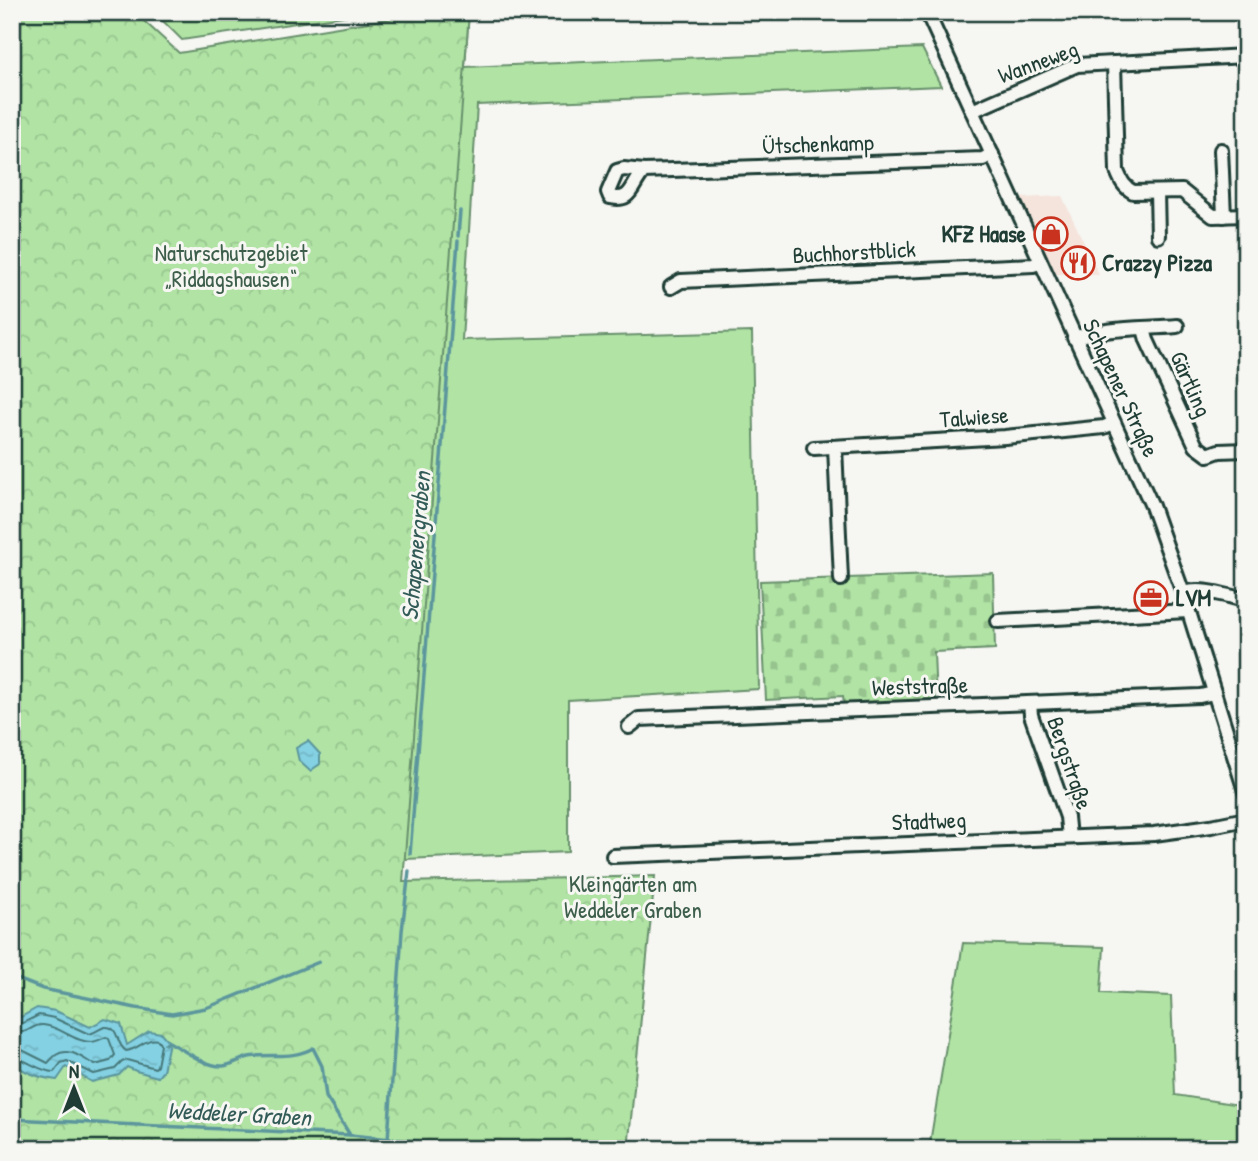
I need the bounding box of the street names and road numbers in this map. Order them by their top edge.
street label: Wanneweg [993,33,1082,90]
street label: Ütschenkamp [762,126,874,161]
street label: Buchhorstblick [792,233,917,270]
street label: Schapener Straße [1076,314,1167,462]
street label: Gärtling [1163,346,1220,421]
street label: Talwiese [939,399,1009,434]
street label: Weststraße [871,668,969,703]
street label: Bergstraße [1040,712,1101,813]
street label: Stadtweg [891,804,967,837]

